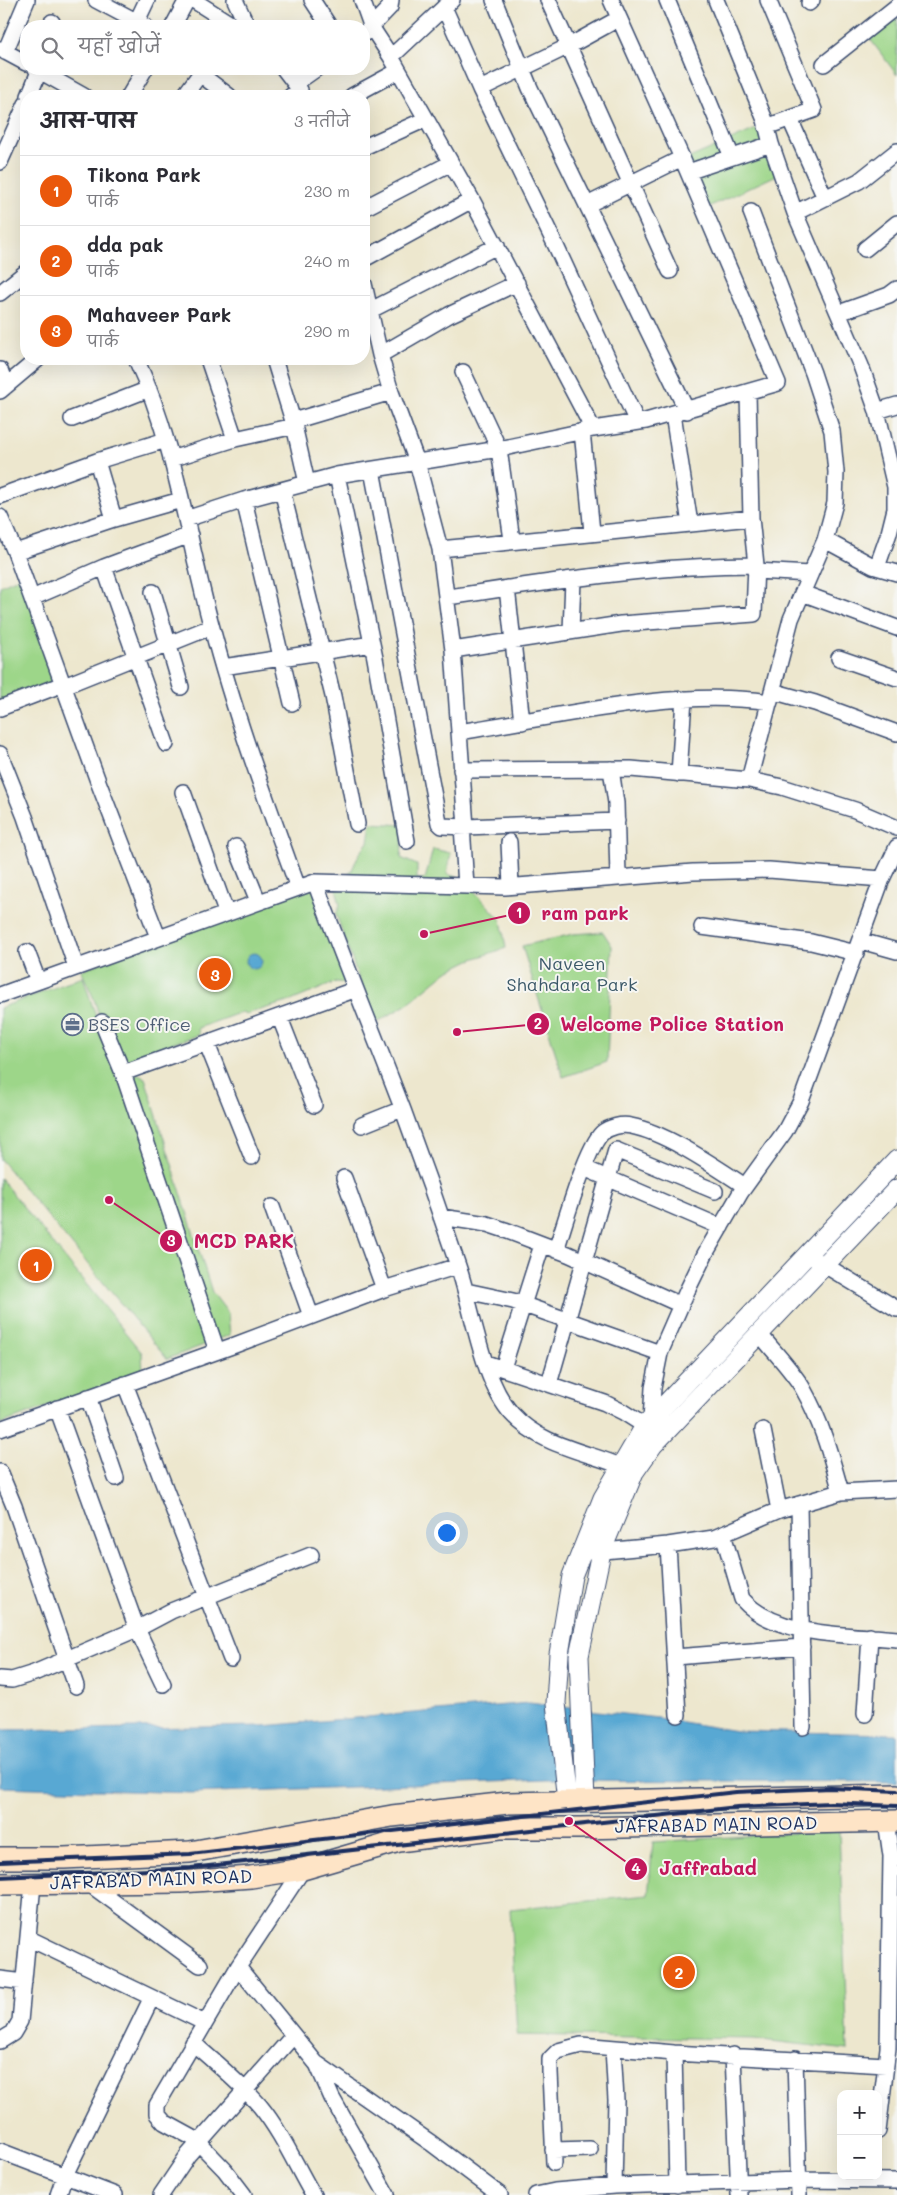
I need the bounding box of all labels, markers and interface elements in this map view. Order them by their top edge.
search box [20,20,370,75]
text: यहाँ खोजें [78,33,161,58]
icon: search [38,34,66,62]
text: आस-पास [40,106,136,133]
text: 3 नतीजे [294,110,350,131]
text: Tikona Park [87,162,201,187]
text: 1 [52,180,60,201]
text: 230 m [304,180,350,201]
text: पार्क [87,190,118,211]
text: dda pak [87,232,163,257]
text: 2 [52,250,60,271]
text: 240 m [304,250,350,271]
text: पार्क [87,260,118,281]
text: Mahaveer Park [87,302,231,327]
text: 3 [51,320,61,341]
text: 290 m [304,320,350,341]
text: पार्क [87,330,118,351]
callout: ram park [506,896,638,930]
text: ram park [541,900,629,925]
text: 1 [516,902,522,922]
park label: Naveen Shahdara Park [506,951,638,996]
pin: 3 [199,955,231,993]
callout: Welcome Police Station [525,1007,794,1041]
text: Welcome Police Station [560,1011,784,1036]
place label: BSES Office [88,1012,191,1036]
office icon: BSES Office [60,1013,84,1037]
text: 2 [534,1013,542,1033]
callout: MCD PARK [159,1224,304,1258]
text: MCD PARK [194,1228,294,1253]
text: 3 [166,1230,176,1250]
pin: 1 [20,1246,52,1284]
your location [434,1520,460,1546]
street label: JAFRABAD MAIN ROAD [615,1810,817,1838]
callout: Jaffrabad [624,1852,767,1886]
text: Jaffrabad [659,1855,757,1880]
text: 4 [631,1858,641,1878]
street label: JAFRABAD MAIN ROAD [49,1863,253,1895]
pin: 2 [663,1953,695,1991]
map controls [837,2090,882,2180]
button: + [837,2090,882,2135]
button: − [837,2135,882,2180]

